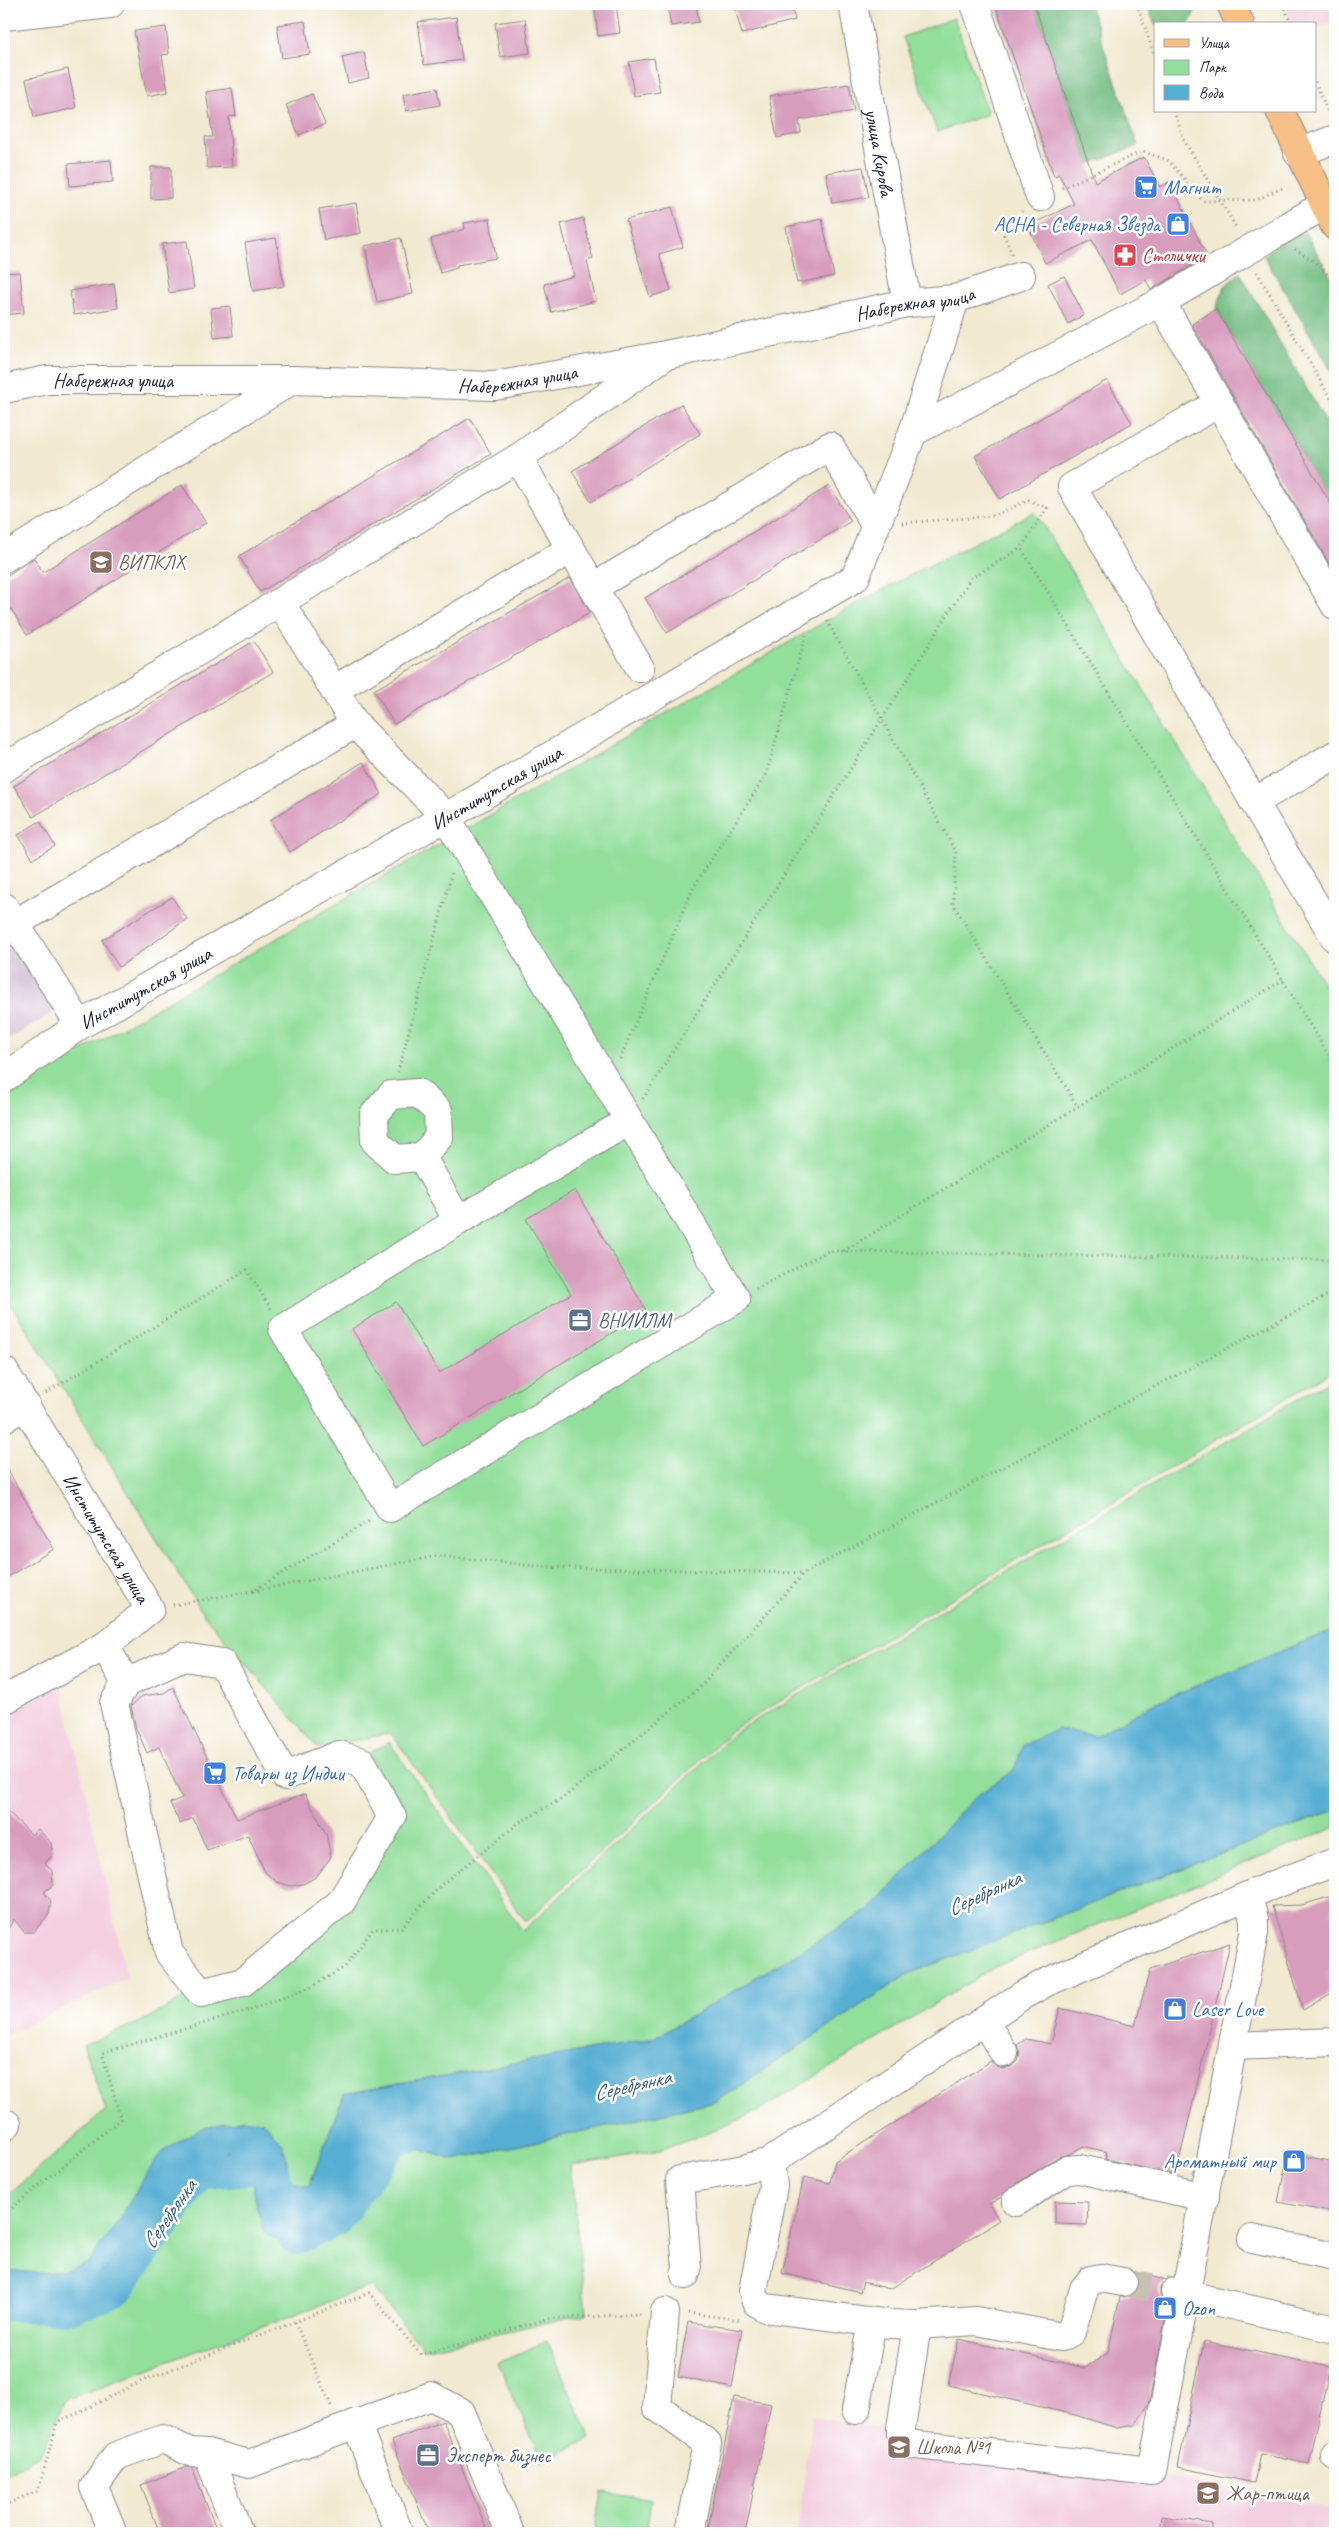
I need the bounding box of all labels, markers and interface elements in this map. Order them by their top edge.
legend [1154,22,1316,112]
text: Улица [1199,34,1230,53]
text: Парк [1199,58,1227,77]
text: Вода [1199,84,1224,103]
street label: улица Кирова [859,106,900,200]
supermarket icon: Магнит [1133,174,1159,200]
place label: Магнит [1164,175,1222,200]
shop icon: АСНА - Северная Звезда [1165,211,1191,237]
place label: АСНА - Северная Звезда [994,212,1162,237]
pharmacy icon: Столички [1112,242,1138,268]
place label: Столички [1142,243,1207,268]
street label: Набережная улица [853,281,980,327]
street label: Набережная улица [458,359,581,399]
street label: Набережная улица [53,368,175,393]
school or university icon: ВИПКЛХ [88,549,114,575]
place label: ВИПКЛХ [118,550,187,575]
street label: Институтская улица [427,739,568,836]
street label: Институтская улица [75,940,217,1036]
office icon: ВНИИЛМ [567,1307,593,1333]
place label: ВНИИЛМ [598,1308,672,1333]
street label: Институтская улица [57,1469,156,1609]
supermarket icon: Товары из Индии [202,1760,228,1786]
place label: Товары из Индии [232,1761,346,1787]
water label: Серебрянка [943,1864,1026,1921]
shop icon: Laser Love [1162,1996,1188,2022]
place label: Laser Love [1192,1997,1265,2022]
water label: Серебрянка [591,2063,675,2106]
shop icon: Ароматный мир [1281,2148,1307,2174]
place label: Ароматный мир [1164,2149,1277,2174]
water label: Серебрянка [136,2173,203,2253]
shop icon: Ozon [1152,2295,1178,2321]
place label: Ozon [1182,2296,1216,2321]
school or university icon: Школа №1 [886,2434,912,2460]
place label: Школа №1 [916,2435,991,2460]
office icon: Эксперт бизнес [415,2442,441,2468]
place label: Эксперт бизнес [446,2443,551,2469]
school or university icon: Жар-птица [1195,2480,1221,2506]
place label: Жар-птица [1226,2481,1311,2506]

